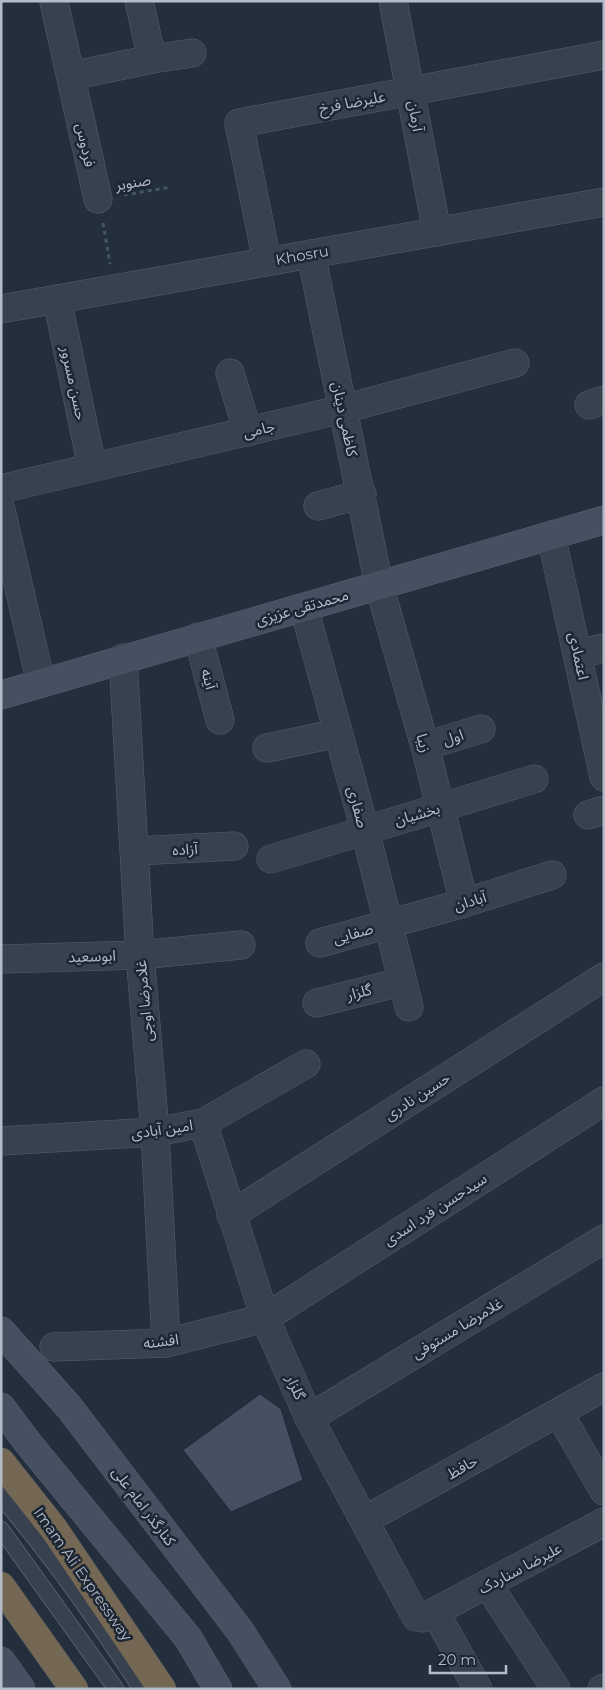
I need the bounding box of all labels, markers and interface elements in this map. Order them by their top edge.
street label: علیرضا فرخ [317,86,388,121]
street label: آرمان [404,99,428,133]
street label: فردوس [72,121,100,169]
street label: صنوبر [113,170,152,195]
street label: Khosru [274,241,330,269]
street label: حسن مسرور [57,343,91,422]
street label: کاظمی دینان [328,380,362,459]
street label: جامی [241,416,277,442]
street label: محمدتقی عزیزی [253,585,351,629]
street label: اعتمادی [565,630,593,682]
street label: آینه [197,667,221,692]
street label: اول [440,725,466,749]
street label: زیبا [412,731,436,755]
street label: صفاری [343,784,373,830]
street label: بخشیان [392,798,442,830]
street label: آزاده [172,839,199,859]
street label: آبادان [451,887,489,915]
street label: صفایی [331,918,375,948]
street label: ابوسعید [68,946,116,966]
street label: غلامرضا اوجی [131,959,157,1043]
street label: گلزار [343,980,374,1005]
street label: حسین نادری [381,1068,454,1124]
street label: امین آبادی [130,1115,194,1143]
street label: سیدحسن فرد اسدی [380,1168,491,1250]
street label: غلامرضا مستوفی [408,1293,506,1363]
street label: افشنه [142,1329,180,1353]
street label: گلزار [282,1371,310,1403]
street label: حافظ [443,1451,481,1483]
street label: کنارگذر امام علی [106,1463,180,1551]
street label: Imam Ali Expressway [30,1503,137,1645]
street label: علیرضا سناردک [475,1538,565,1598]
scale bar [430,1642,506,1674]
text: 20 m [438,1650,476,1669]

